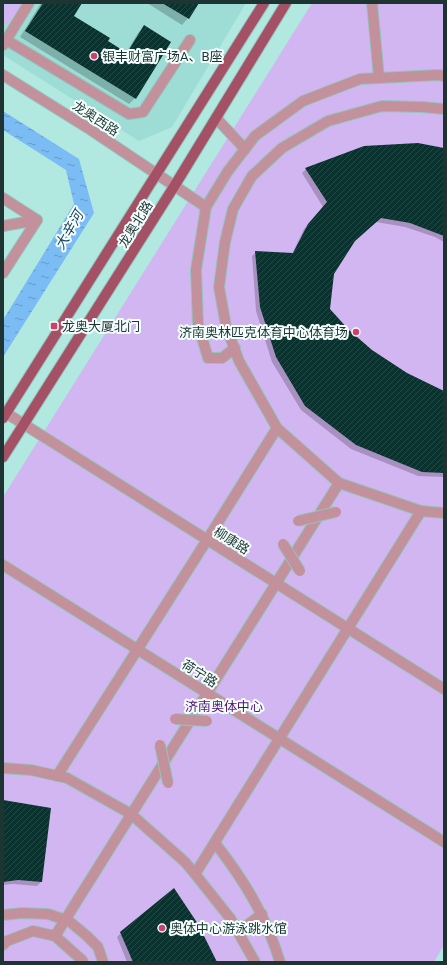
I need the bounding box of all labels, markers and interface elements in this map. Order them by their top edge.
place label: 银丰财富广场A、B座 [102,49,223,64]
marker: 银丰财富广场A、B座 [89,51,99,61]
street label: 龙奥西路 [70,98,122,139]
street label: 龙奥北路 [115,198,156,250]
water label: 大辛河 [52,205,88,252]
place label: 龙奥大厦北门 [62,319,140,334]
marker: 龙奥大厦北门 [49,321,59,331]
place label: 济南奥林匹克体育中心体育场 [179,325,348,340]
marker: 济南奥林匹克体育中心体育场 [351,327,361,337]
street label: 柳康路 [211,524,252,557]
street label: 荷宁路 [179,657,220,690]
park label: 济南奥体中心 [185,699,263,714]
place label: 奥体中心游泳跳水馆 [170,921,287,936]
marker: 奥体中心游泳跳水馆 [157,923,167,933]

